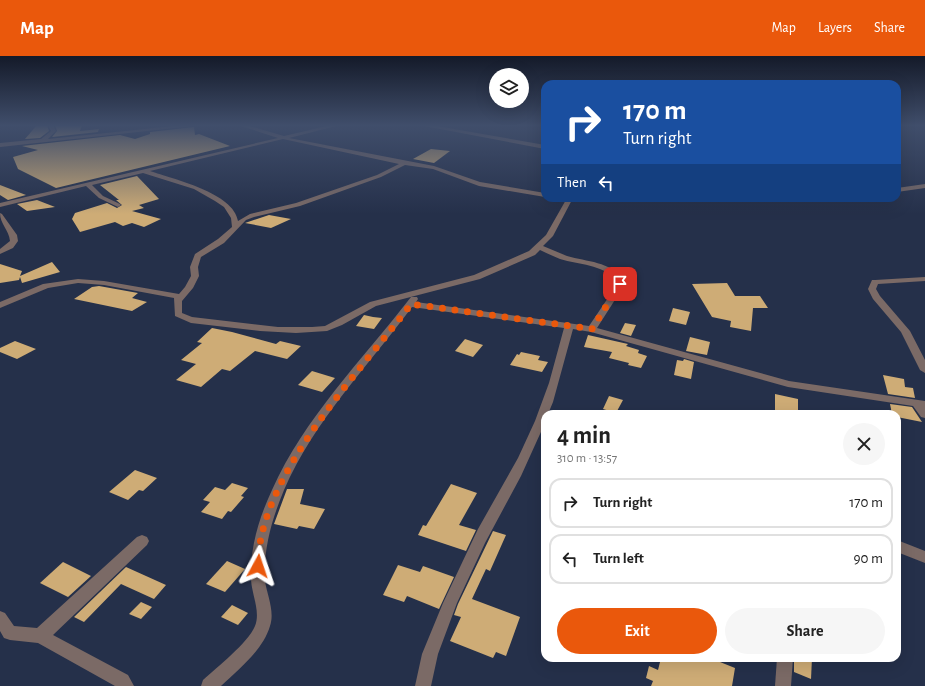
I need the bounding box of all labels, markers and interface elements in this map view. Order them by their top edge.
text: Map [20,19,54,38]
text: Map [771,21,796,35]
text: Layers [818,21,852,35]
text: Share [874,21,905,35]
map controls [489,68,529,108]
button: layers [489,68,529,108]
icon: right [557,96,609,148]
text: 170 m [623,97,687,125]
text: Turn right [623,130,692,148]
icon: left [595,172,617,194]
text: Then [557,175,587,190]
pin [603,267,637,301]
icon: arrive [609,273,631,295]
button: close [843,423,885,465]
text: 4 min [557,424,611,448]
text: 310 m · 13:57 [557,452,617,465]
icon: right [559,492,581,514]
text: Turn right [593,495,652,510]
text: 170 m [849,495,883,510]
position arrow [237,545,279,587]
icon: left [559,548,581,570]
text: Turn left [593,551,644,566]
text: 90 m [854,551,883,566]
button: Exit [557,608,717,654]
button: Share [725,608,885,654]

